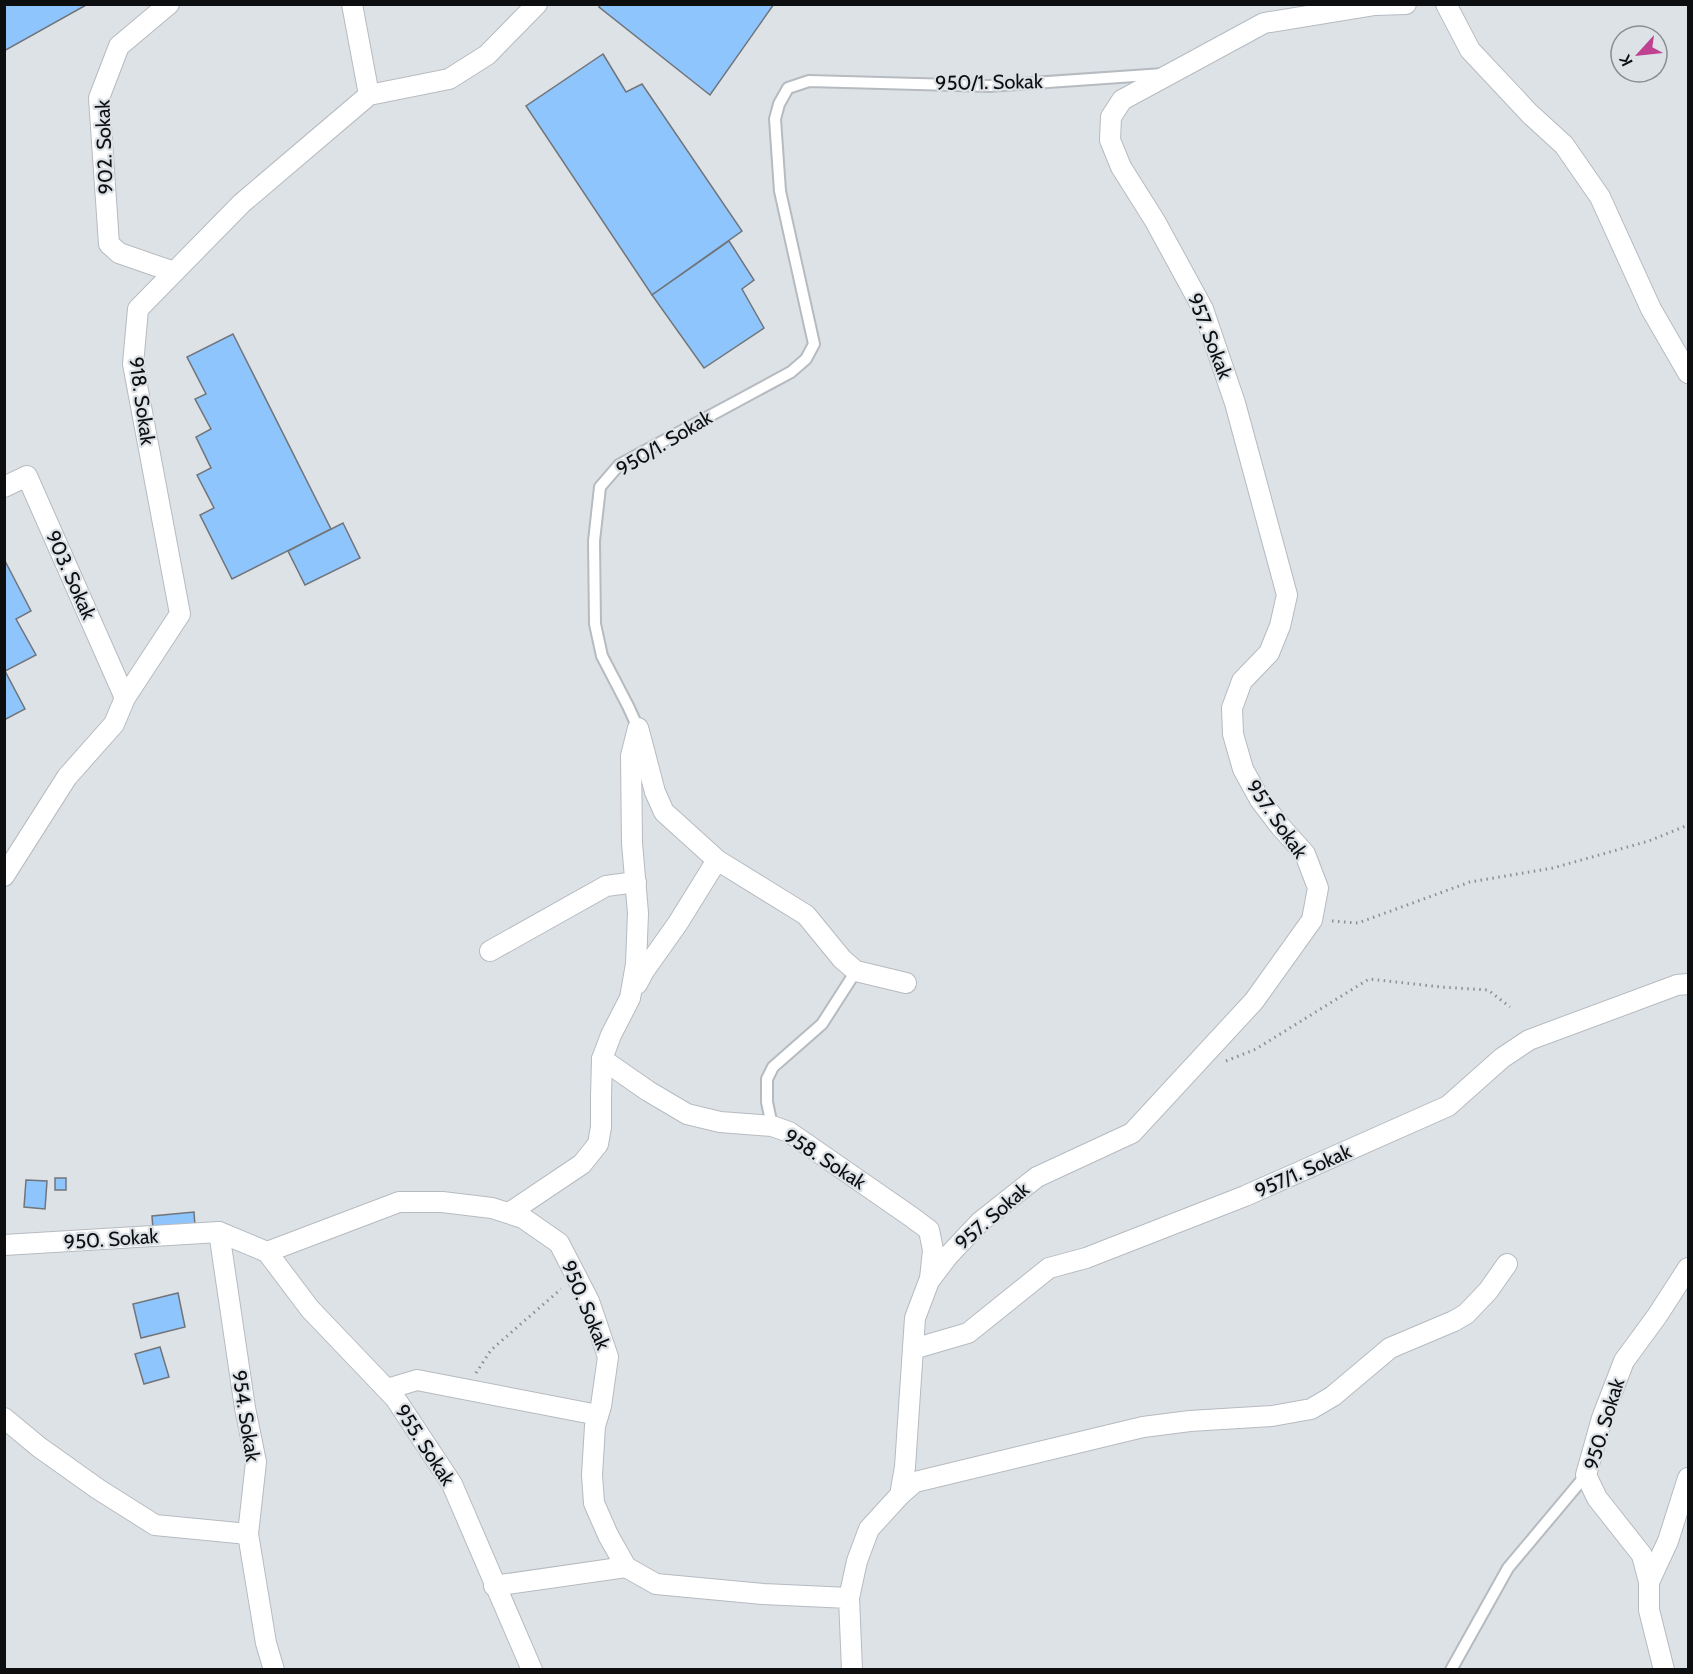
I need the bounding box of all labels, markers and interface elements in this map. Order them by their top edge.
north arrow [1609,24,1669,84]
text: K [1615,52,1637,69]
street label: 950/1. Sokak [935,69,1043,95]
street label: 902. Sokak [90,99,118,195]
street label: 957. Sokak [1183,290,1237,382]
street label: 918. Sokak [124,355,160,447]
street label: 950/1. Sokak [612,405,716,481]
street label: 903. Sokak [41,527,101,623]
street label: 957. Sokak [1241,775,1313,863]
street label: 958. Sokak [779,1124,871,1194]
street label: 957/1. Sokak [1251,1139,1355,1203]
street label: 957. Sokak [950,1177,1034,1255]
street label: 950. Sokak [63,1224,159,1254]
street label: 950. Sokak [556,1257,616,1353]
street label: 954. Sokak [227,1369,265,1463]
street label: 950. Sokak [1579,1375,1629,1473]
street label: 955. Sokak [390,1400,460,1490]

